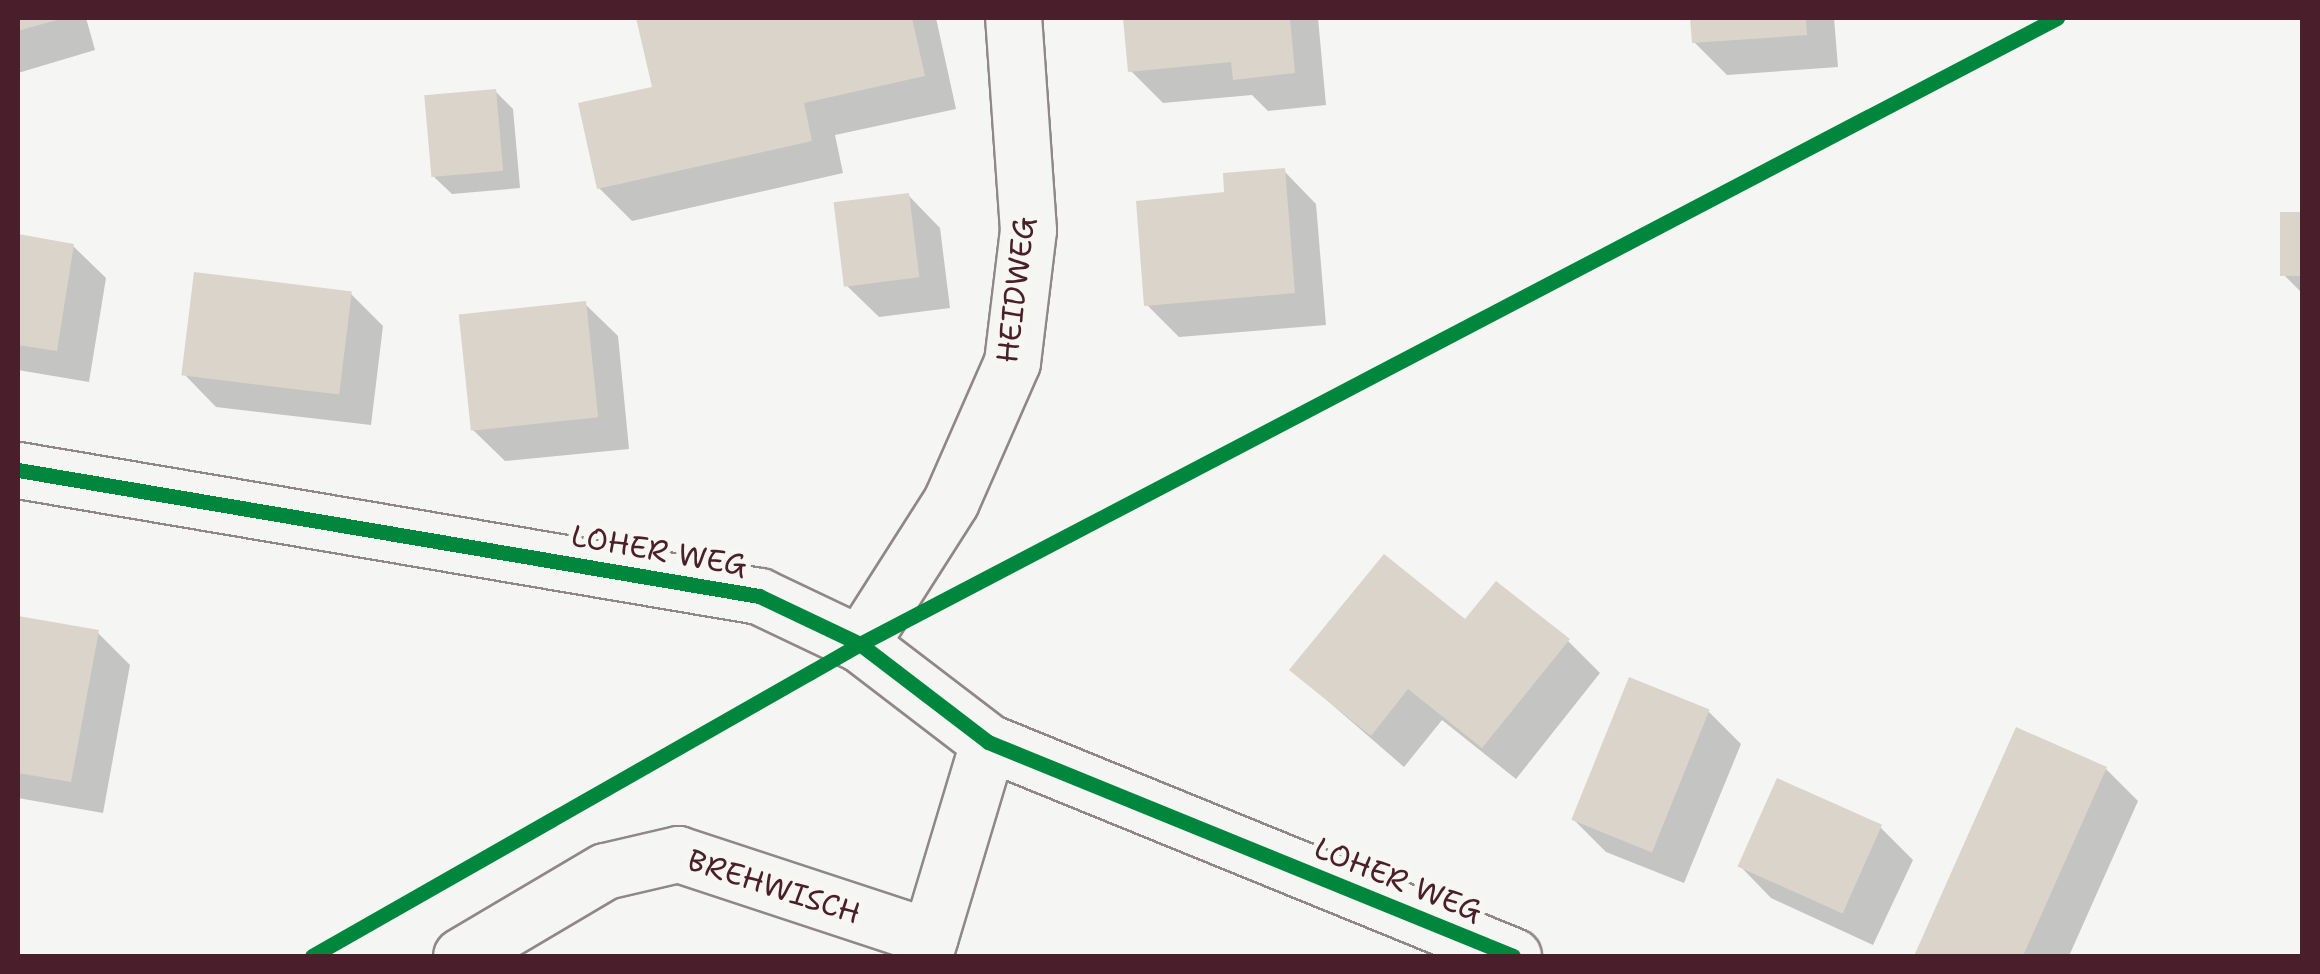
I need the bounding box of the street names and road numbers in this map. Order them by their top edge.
street label: HEIDWEG [989,215,1043,365]
street label: LOHER WEG [568,518,750,584]
street label: LOHER WEG [1309,830,1487,930]
street label: BREHWISCH [683,842,865,932]

